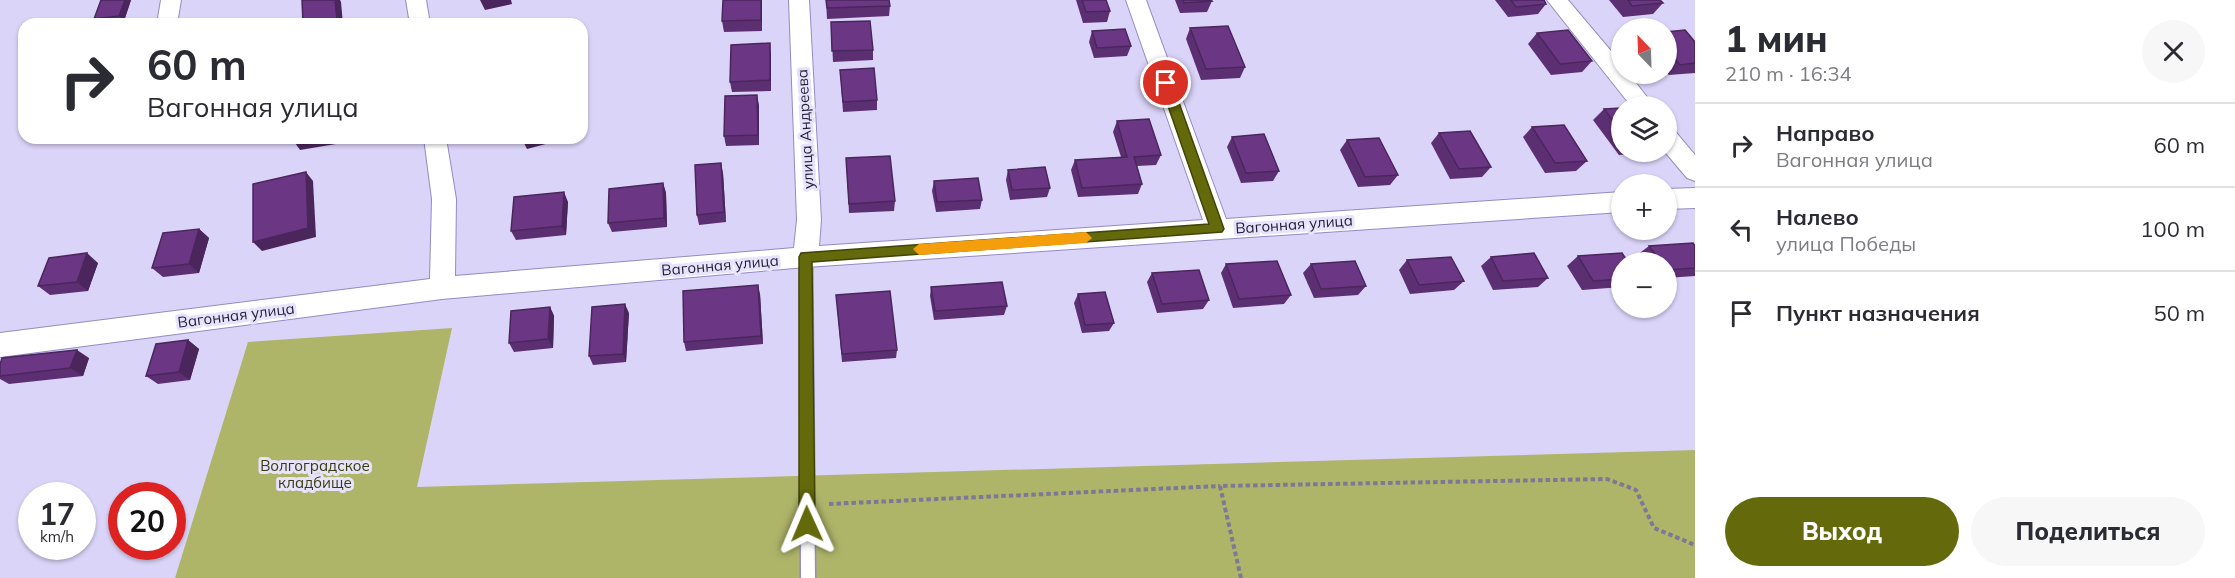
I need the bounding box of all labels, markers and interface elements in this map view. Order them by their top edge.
text: 1 мин [1725,16,1828,61]
north arrow [1611,18,1677,84]
map controls [1611,18,1677,318]
button: close [2142,20,2205,83]
text: 60 m [147,38,247,91]
icon: right [48,42,126,120]
pin [1140,57,1191,108]
text: 210 m · 16:34 [1725,61,1851,86]
icon: arrive [1149,66,1182,99]
street label: улица Андреева [792,69,818,189]
text: Вагонная улица [147,90,359,124]
button: layers [1611,96,1677,162]
text: Направо [1776,119,1874,147]
icon: right [1725,129,1758,162]
text: 60 m [2154,131,2205,159]
text: Вагонная улица [1776,147,1933,172]
button: + [1611,174,1677,240]
text: Налево [1776,203,1859,231]
street label: Вагонная улица [1235,210,1353,238]
icon: left [1725,213,1758,246]
text: 100 m [2140,215,2205,243]
text: улица Победы [1776,231,1916,256]
street label: Вагонная улица [661,250,779,280]
button: − [1611,252,1677,318]
icon: arrive [1725,297,1758,330]
street label: Вагонная улица [176,298,296,332]
text: Пункт назначения [1776,299,1980,327]
text: 50 m [2154,299,2205,327]
park label: Волгоградское кладбище [260,456,370,492]
speed limit sign: 20 [108,482,186,560]
position arrow [775,492,839,556]
text: 17 [39,495,75,533]
button: Выход [1725,497,1959,566]
button: Поделиться [1971,497,2205,566]
text: km/h [40,527,74,546]

